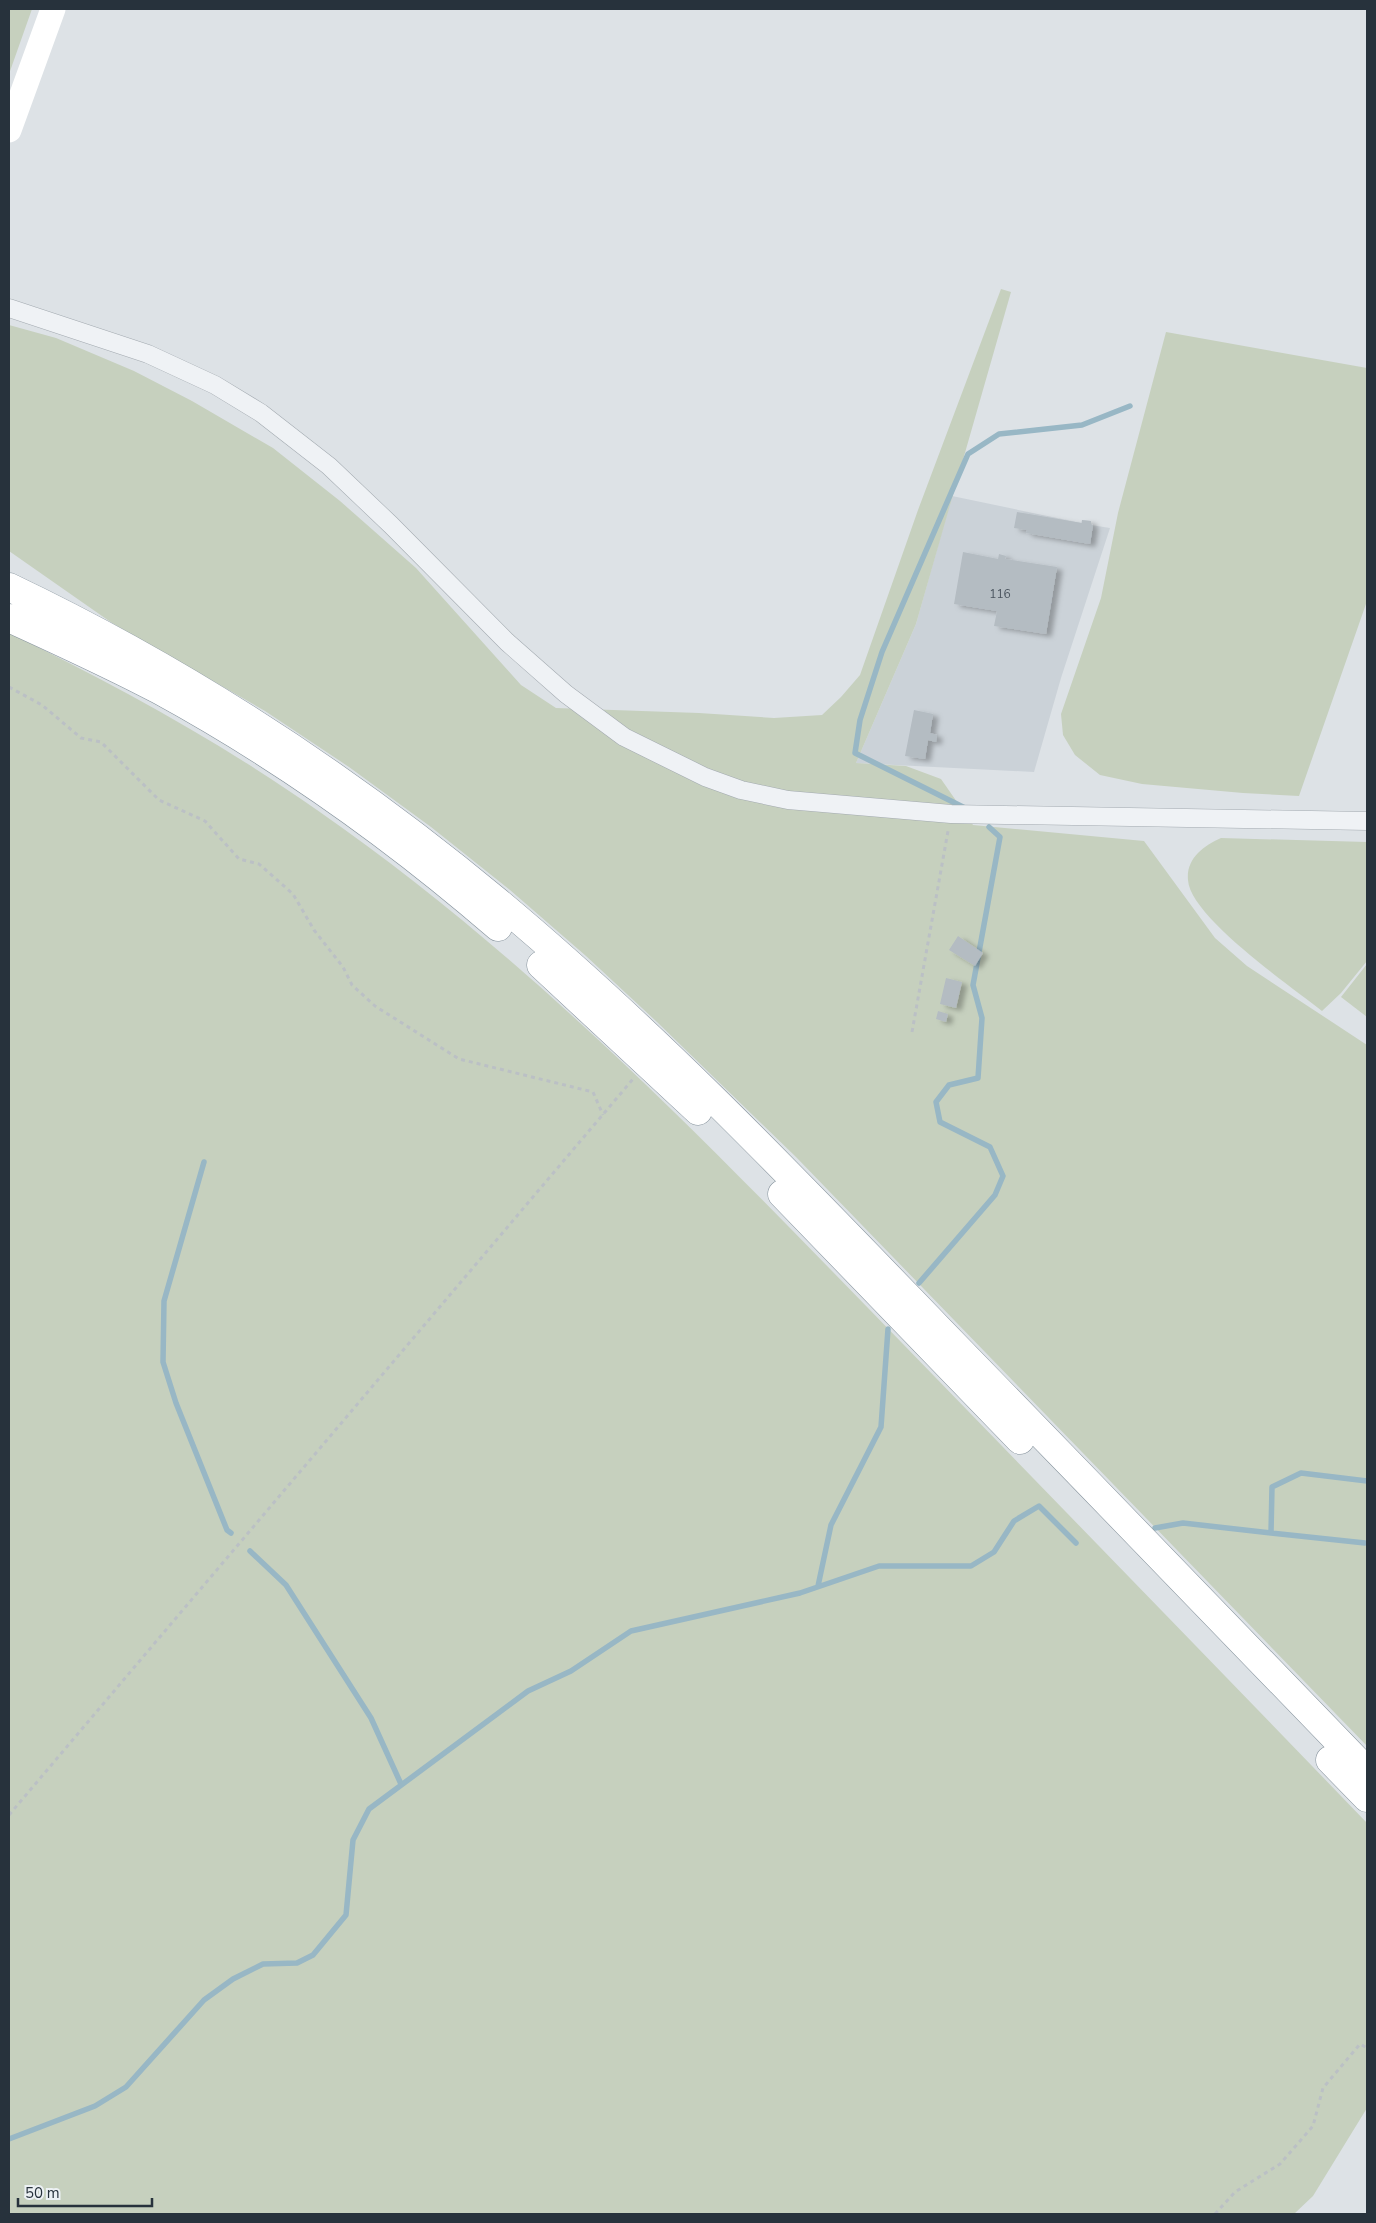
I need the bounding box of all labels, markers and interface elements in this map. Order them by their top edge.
house number: 116 [989,586,1011,602]
scale bar [18,2176,151,2208]
text: 50 m [25,2183,60,2203]

